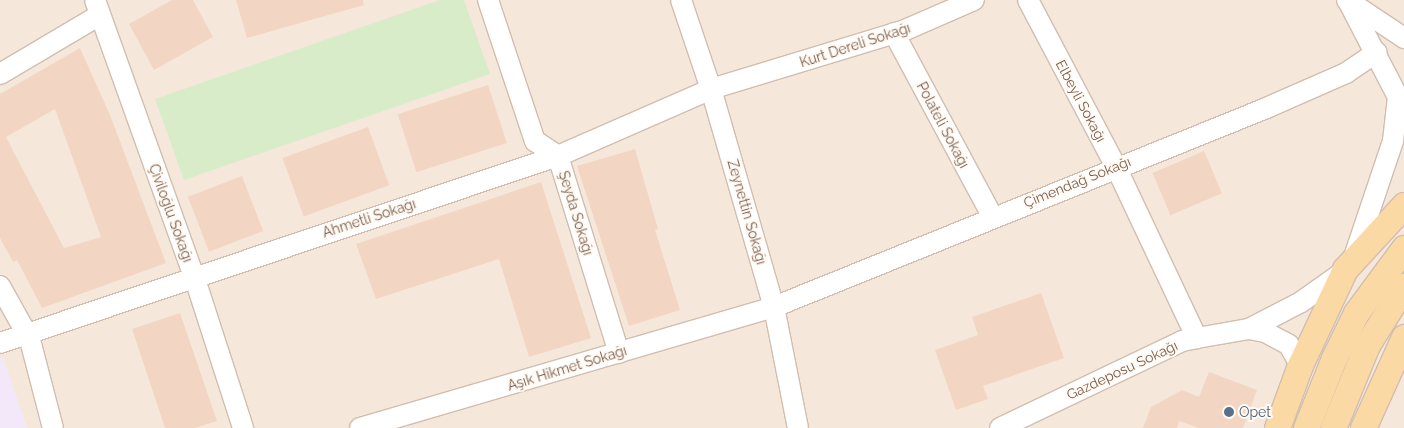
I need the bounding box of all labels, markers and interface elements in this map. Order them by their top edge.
street label: Kurt Dereli Sokağı [798,19,912,71]
street label: Elbeyli Sokağı [1052,57,1110,145]
street label: Polateli Sokağı [913,79,973,171]
street label: Çimendağ Sokağı [1021,153,1133,211]
street label: Zeynettin Sokağı [724,158,770,266]
street label: Çiviloğlu Sokağı [145,162,197,264]
street label: Şeyda Sokağı [555,169,597,257]
street label: Ahmetli Sokağı [320,195,418,241]
street label: Gazdeposu Sokağı [1064,337,1180,403]
street label: Aşık Hikmet Sokağı [505,342,629,394]
place label: Opet [1239,404,1271,420]
marker: Opet [1223,406,1235,418]

